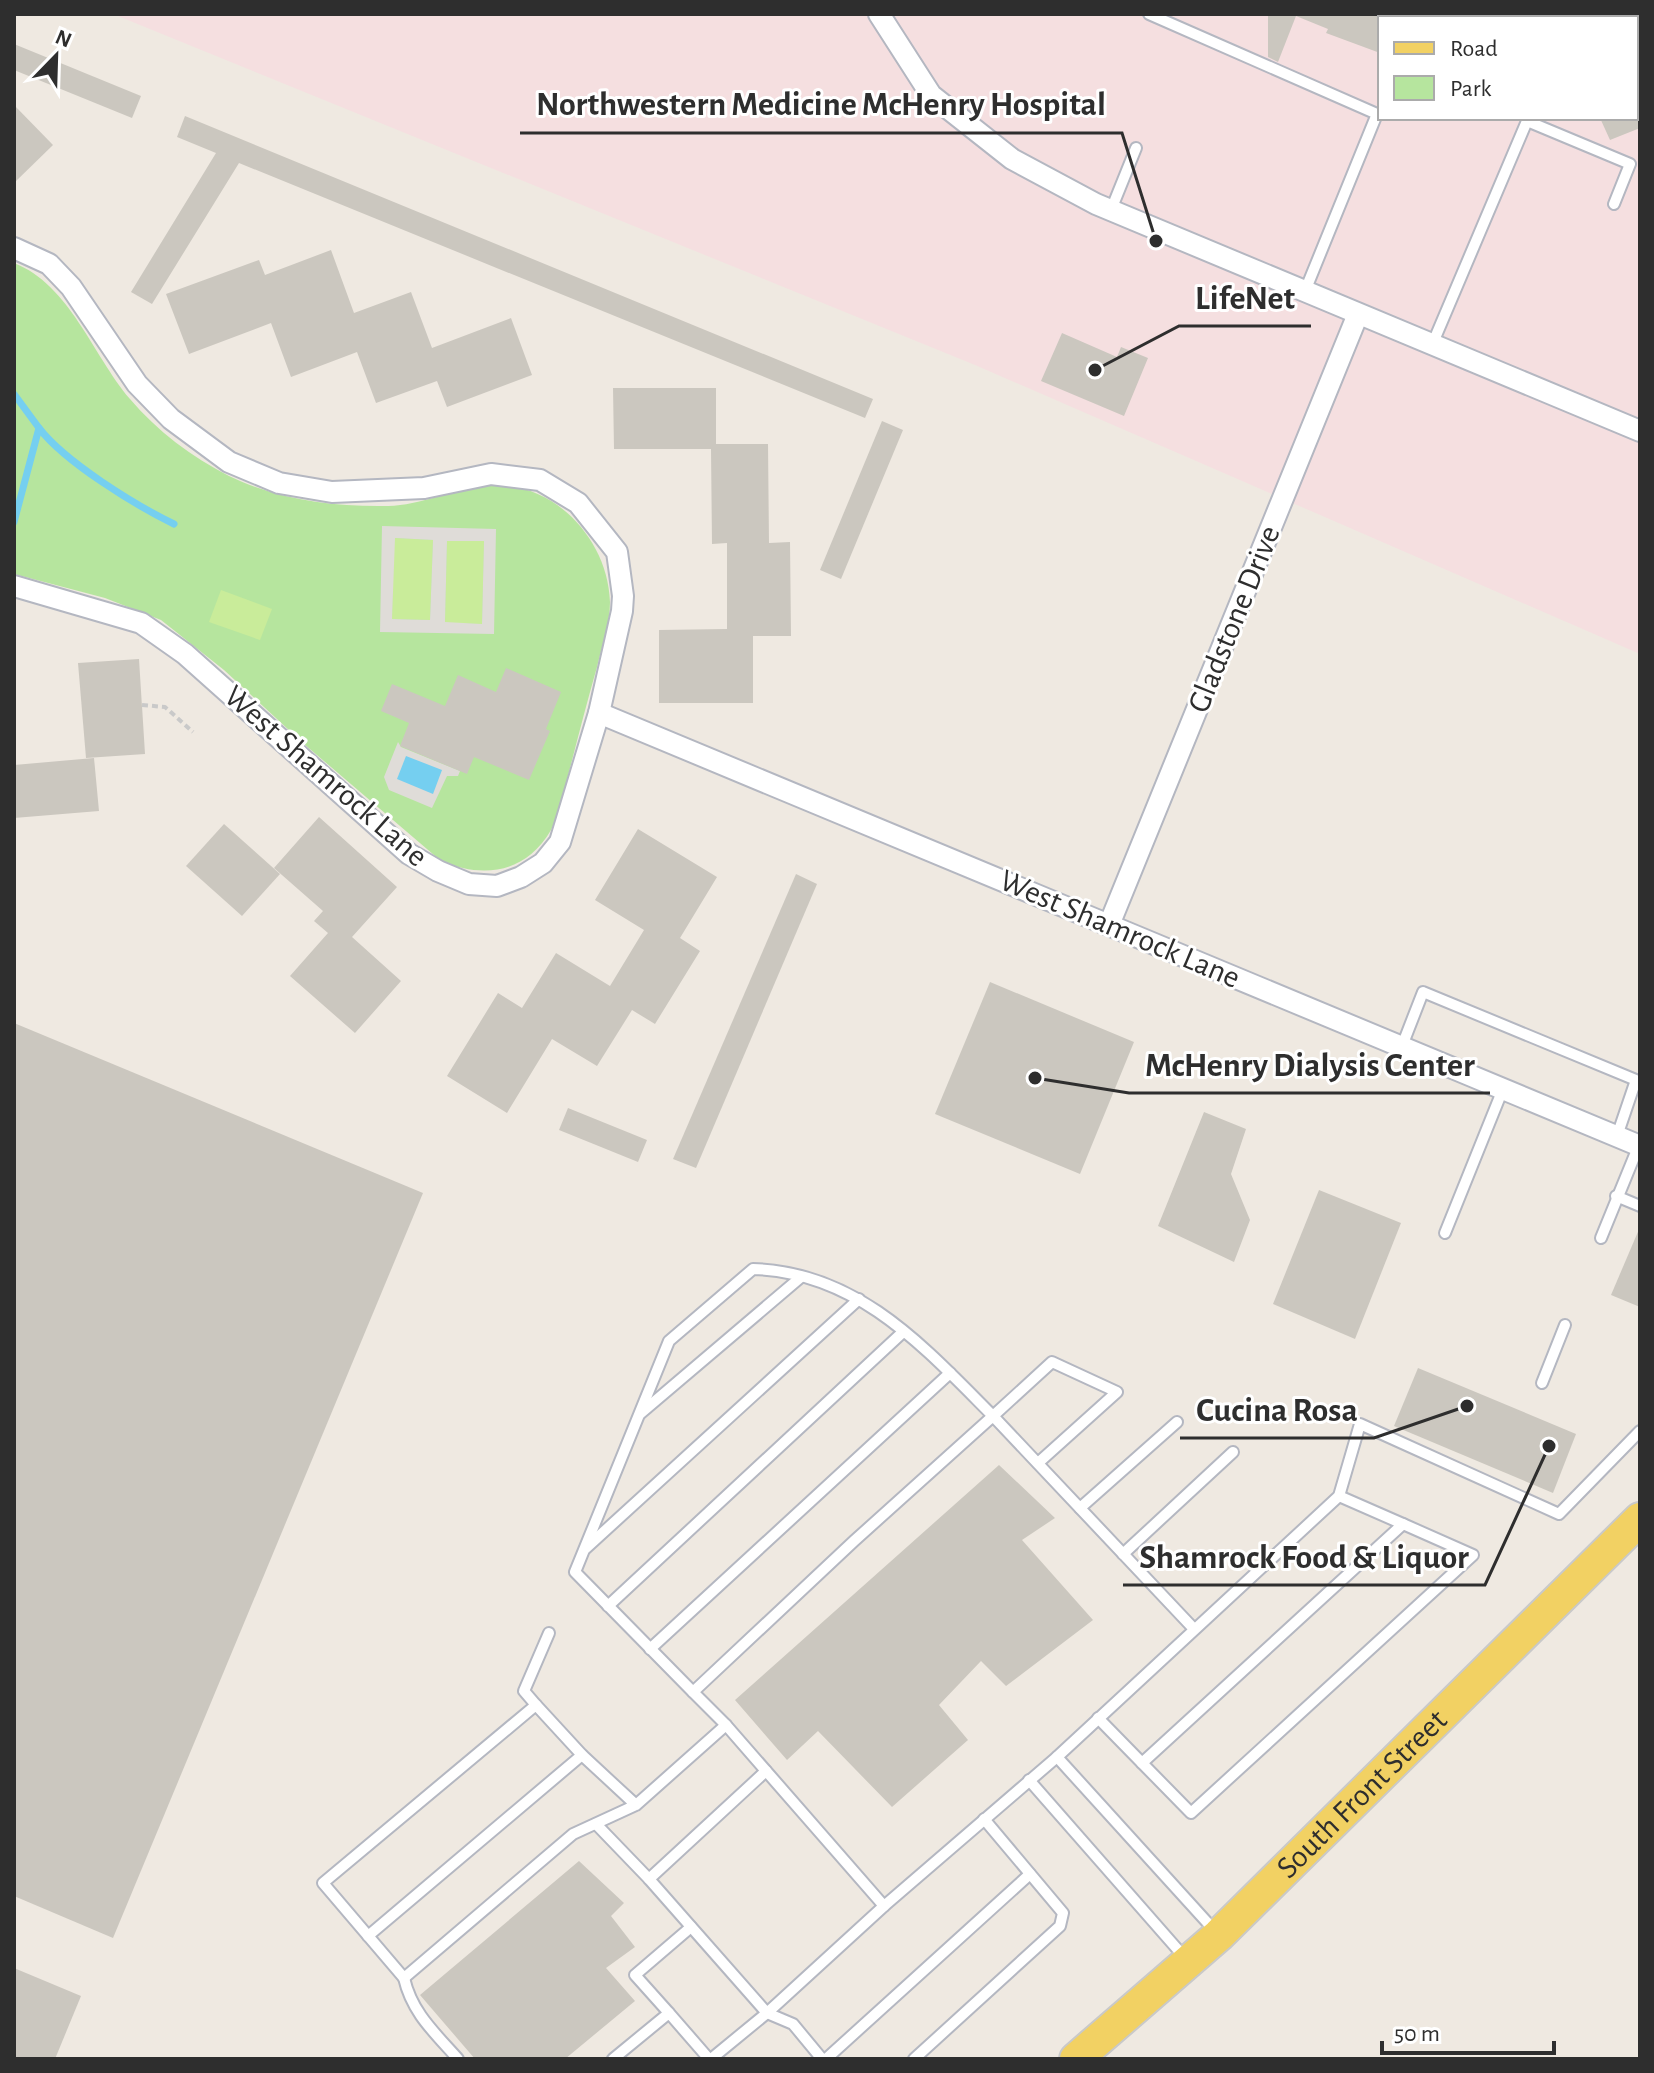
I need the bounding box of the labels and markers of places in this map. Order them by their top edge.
callout: Northwestern Medicine McHenry Hospital [520,75,1122,133]
callout: LifeNet [1179,268,1311,326]
callout: McHenry Dialysis Center [1129,1035,1490,1093]
callout: Cucina Rosa [1180,1380,1374,1438]
callout: Shamrock Food & Liquor [1123,1527,1485,1585]

